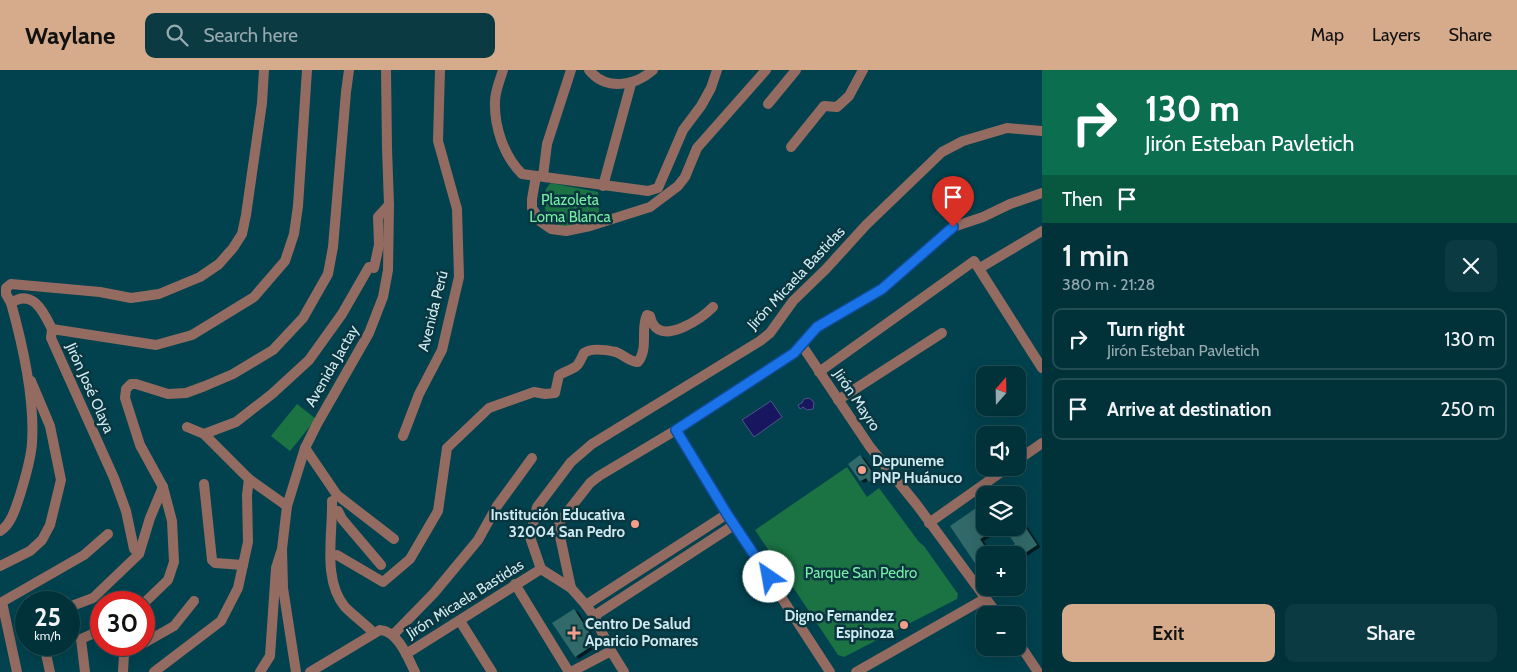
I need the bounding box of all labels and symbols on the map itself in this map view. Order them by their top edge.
pin [932,176,974,227]
park label: Plazoleta Loma Blanca [529,191,611,226]
street label: Jirón Micaela Bastidas [743,223,849,334]
street label: Avenida Perú [414,269,452,353]
street label: Avenida Jactay [301,322,363,410]
street label: Jirón José Olaya [62,339,118,437]
street label: Jirón Mayro [829,365,884,434]
north arrow [976,366,1026,416]
place label: Depuneme PNP Huánuco [872,452,963,487]
marker: Depuneme PNP Huánuco [856,464,868,476]
place label: Institución Educativa 32004 San Pedro [490,506,626,541]
marker: Institución Educativa 32004 San Pedro [629,518,641,530]
position arrow [742,550,794,602]
street label: Jirón Micaela Bastidas [402,556,527,643]
park label: Parque San Pedro [805,564,917,582]
speed limit sign: 30 [90,591,155,656]
place label: Digno Fernandez Espinoza [785,607,895,642]
place label: Centro De Salud Aparicio Pomares [585,615,698,650]
marker: Digno Fernandez Espinoza [898,619,910,631]
marker: Centro De Salud Aparicio Pomares [567,626,581,640]

